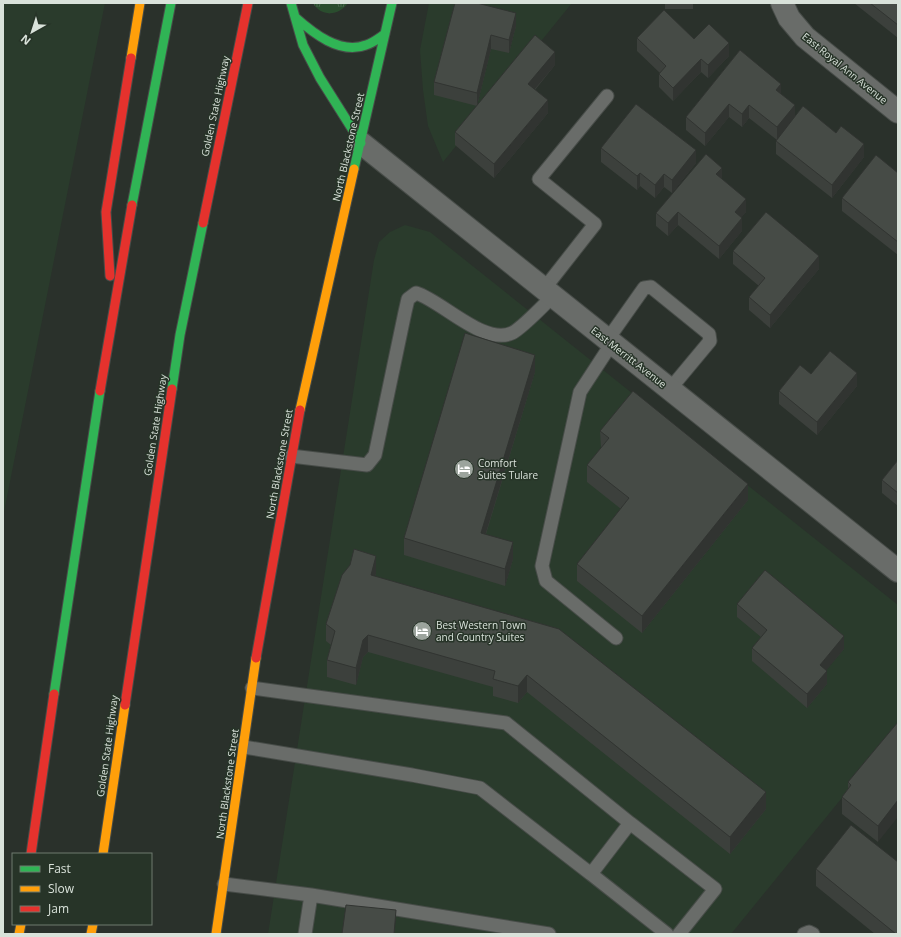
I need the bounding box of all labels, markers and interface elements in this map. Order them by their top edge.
north arrow [12,12,52,52]
street label: East Royal Ann Avenue [799,29,891,107]
text: N [17,32,34,49]
street label: Golden State Highway [198,53,233,158]
street label: North Blackstone Street [329,91,367,203]
street label: East Merritt Avenue [588,323,670,391]
street label: Golden State Highway [140,372,170,477]
street label: North Blackstone Street [262,408,296,520]
place label: Comfort Suites Tulare [478,456,538,482]
hotel icon: Comfort Suites Tulare [453,458,475,480]
place label: Best Western Town and Country Suites [436,618,526,644]
hotel icon: Best Western Town and Country Suites [411,620,433,642]
street label: Golden State Highway [93,693,121,798]
street label: North Blackstone Street [212,728,242,840]
legend [12,853,152,925]
text: Fast [48,860,71,877]
text: Slow [48,880,75,897]
text: Jam [47,900,69,917]

